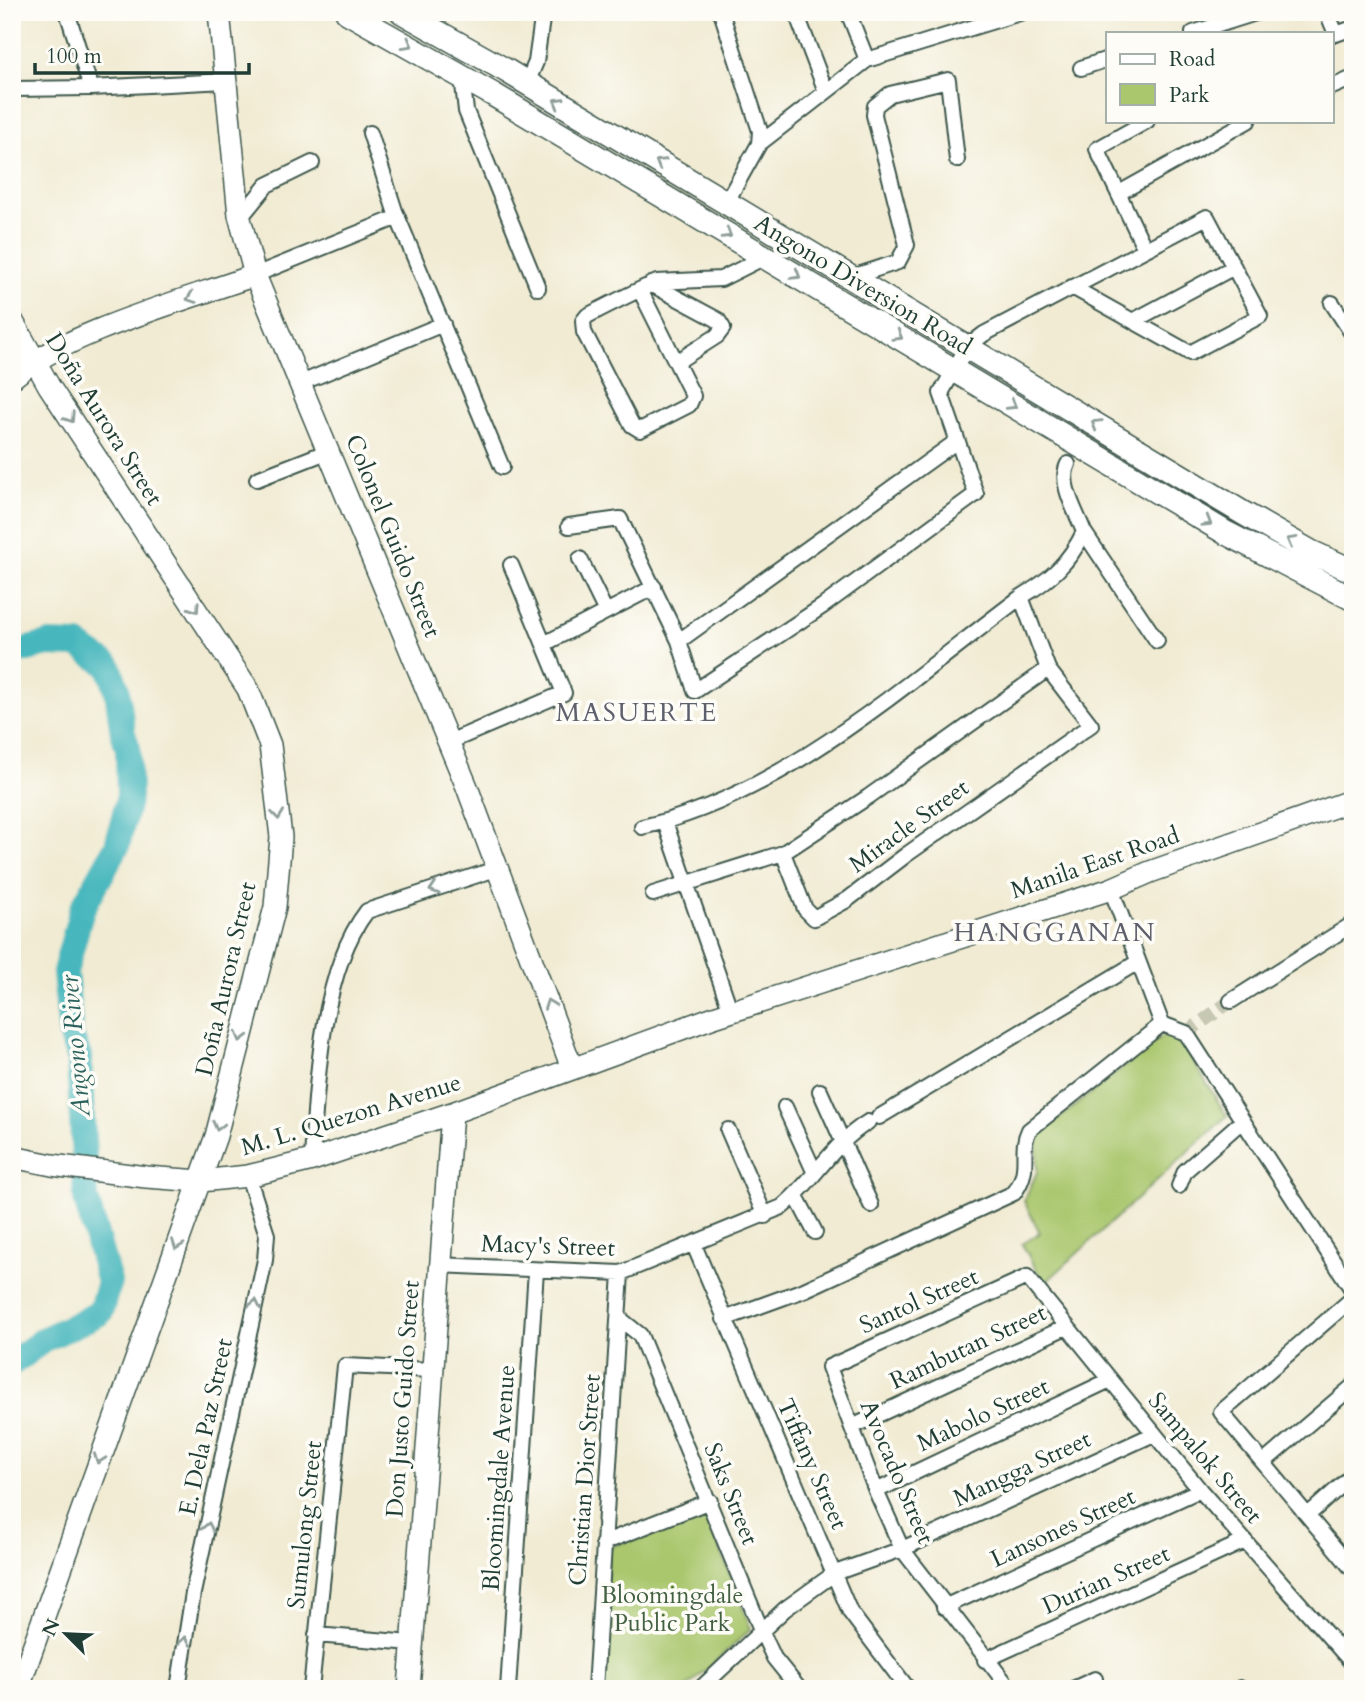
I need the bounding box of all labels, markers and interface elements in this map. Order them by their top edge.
scale bar [35,32,248,76]
legend [1106,32,1334,122]
one-way arrow [400,36,413,49]
text: 100 m [46,42,102,71]
text: Road [1169,45,1215,74]
text: Park [1169,81,1210,110]
one-way arrow [553,97,566,110]
one-way arrow [654,158,667,171]
street label: Angono Diversion Road [748,207,978,363]
one-way arrow [720,226,732,239]
one-way arrow [788,267,801,280]
one-way arrow [186,290,198,304]
street label: Doña Aurora Street [37,326,171,512]
one-way arrow [890,328,903,341]
one-way arrow [1005,396,1018,409]
one-way arrow [61,410,74,423]
one-way arrow [1090,420,1103,433]
street label: Colonel Guido Street [337,430,449,643]
one-way arrow [1200,513,1213,526]
one-way arrow [1286,536,1298,549]
one-way arrow [186,600,199,613]
district label: MASUERTE [556,695,718,730]
street label: Miracle Street [842,771,976,881]
one-way arrow [271,809,286,821]
street label: Manila East Road [1006,819,1184,907]
street label: Doña Aurora Street [188,878,264,1079]
one-way arrow [428,881,440,895]
district label: HANGGANAN [954,915,1156,950]
water label: Angono River [51,972,99,1119]
one-way arrow [543,998,557,1010]
one-way arrow [234,1031,249,1043]
street label: M. L. Quezon Avenue [237,1066,465,1164]
one-way arrow [212,1120,226,1132]
street label: Macy's Street [480,1227,616,1265]
one-way arrow [172,1238,186,1250]
street label: Santol Street [854,1260,984,1342]
street label: Don Justo Guido Street [378,1279,428,1519]
street label: Rambutan Street [884,1296,1052,1398]
one-way arrow [247,1298,262,1310]
street label: E. Dela Paz Street [171,1335,241,1519]
street label: Bloomingdale Avenue [475,1364,523,1592]
street label: Mabolo Street [912,1370,1055,1460]
street label: Christian Dior Street [561,1373,609,1587]
street label: Sampalok Street [1140,1385,1270,1531]
street label: Tiffany Street [769,1394,856,1535]
street label: Avocado Street [852,1395,942,1549]
street label: Mangga Street [948,1423,1096,1515]
street label: Saks Street [696,1438,767,1550]
street label: Sumulong Street [280,1439,330,1611]
one-way arrow [93,1452,107,1464]
street label: Lansones Street [985,1480,1141,1576]
one-way arrow [199,1521,214,1533]
street label: Durian Street [1037,1537,1175,1623]
park label: Bloomingdale Public Park [601,1579,743,1640]
north arrow [32,1600,102,1670]
text: N [36,1614,67,1640]
one-way arrow [178,1635,193,1647]

